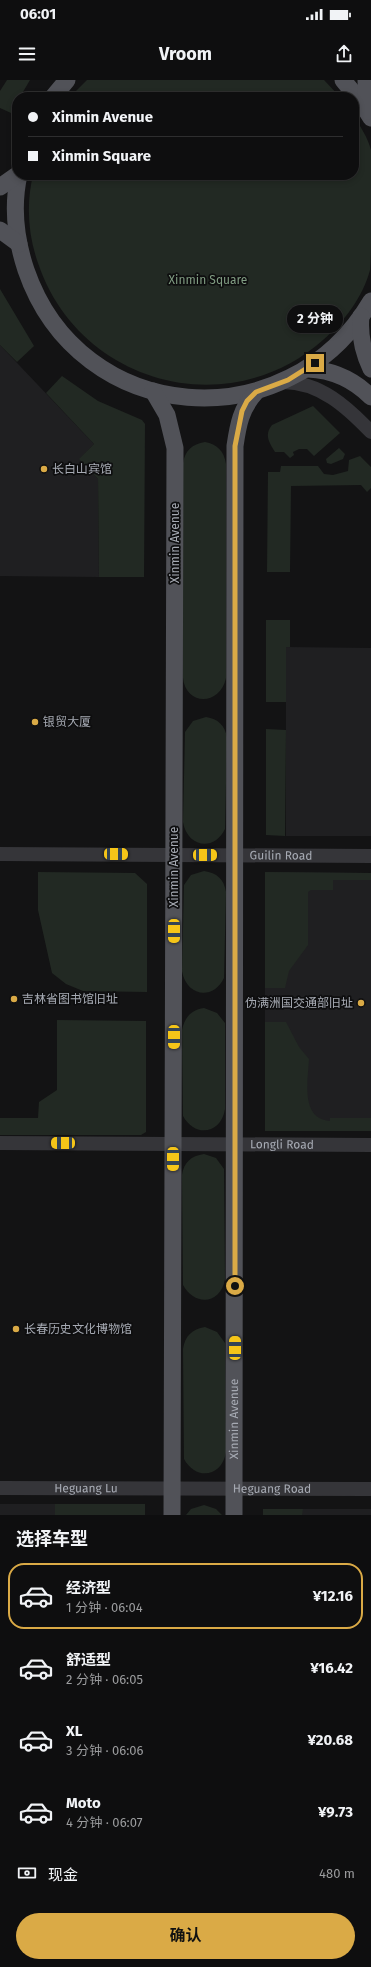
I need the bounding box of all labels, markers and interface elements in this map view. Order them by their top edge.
text: 06:01 [20,5,56,23]
icon: menu [16,43,38,65]
text: Vroom [159,43,212,65]
icon: share [333,43,355,65]
text: Xinmin Avenue [52,108,153,126]
text: Xinmin Square [52,147,151,165]
park label: Xinmin Square [169,273,247,287]
callout: 2 分钟 [287,305,343,333]
text: 2 分钟 [297,311,333,326]
route end [306,354,324,372]
place label: 长白山宾馆 [52,462,112,476]
marker: 长白山宾馆 [39,464,49,474]
street label: Xinmin Avenue [168,503,182,583]
place label: 银贸大厦 [43,715,91,729]
marker: 银贸大厦 [30,717,40,727]
street label: Xinmin Avenue [167,827,181,907]
car [104,848,128,860]
street label: Guilin Road [250,848,312,863]
car [193,849,217,861]
car [168,919,180,943]
place label: 吉林省图书馆旧址 [22,992,118,1006]
marker: 吉林省图书馆旧址 [9,994,19,1004]
place label: 伪满洲国交通部旧址 [245,996,353,1010]
marker: 伪满洲国交通部旧址 [356,998,366,1008]
car [168,1025,180,1049]
car [51,1137,75,1149]
street label: Longli Road [250,1137,314,1152]
car [167,1147,179,1171]
route start [226,1277,244,1295]
place label: 长春历史文化博物馆 [24,1322,132,1336]
marker: 长春历史文化博物馆 [11,1324,21,1334]
car [229,1336,241,1360]
street label: Xinmin Avenue [227,1379,241,1459]
street label: Heguang Lu [54,1481,118,1495]
street label: Heguang Road [233,1482,311,1496]
text: 选择车型 [16,1528,88,1550]
icon: car [18,1578,54,1614]
text: 经济型 [66,1579,111,1597]
text: ¥12.16 [313,1587,353,1605]
text: 1 分钟 · 06:04 [66,1600,143,1615]
icon: car [18,1650,54,1686]
text: 舒适型 [66,1651,111,1669]
text: ¥16.42 [310,1659,353,1677]
text: 2 分钟 · 06:05 [66,1672,143,1687]
icon: car [18,1722,54,1758]
text: XL [66,1722,82,1740]
text: ¥20.68 [308,1731,353,1749]
text: 3 分钟 · 06:06 [66,1743,143,1758]
icon: car [18,1794,54,1830]
text: Moto [66,1794,101,1812]
text: ¥9.73 [318,1803,353,1821]
text: 4 分钟 · 06:07 [66,1815,142,1830]
icon: cash [16,1862,38,1884]
text: 现金 [48,1866,78,1884]
text: 480 m [319,1866,355,1881]
button: 确认 [16,1913,355,1959]

